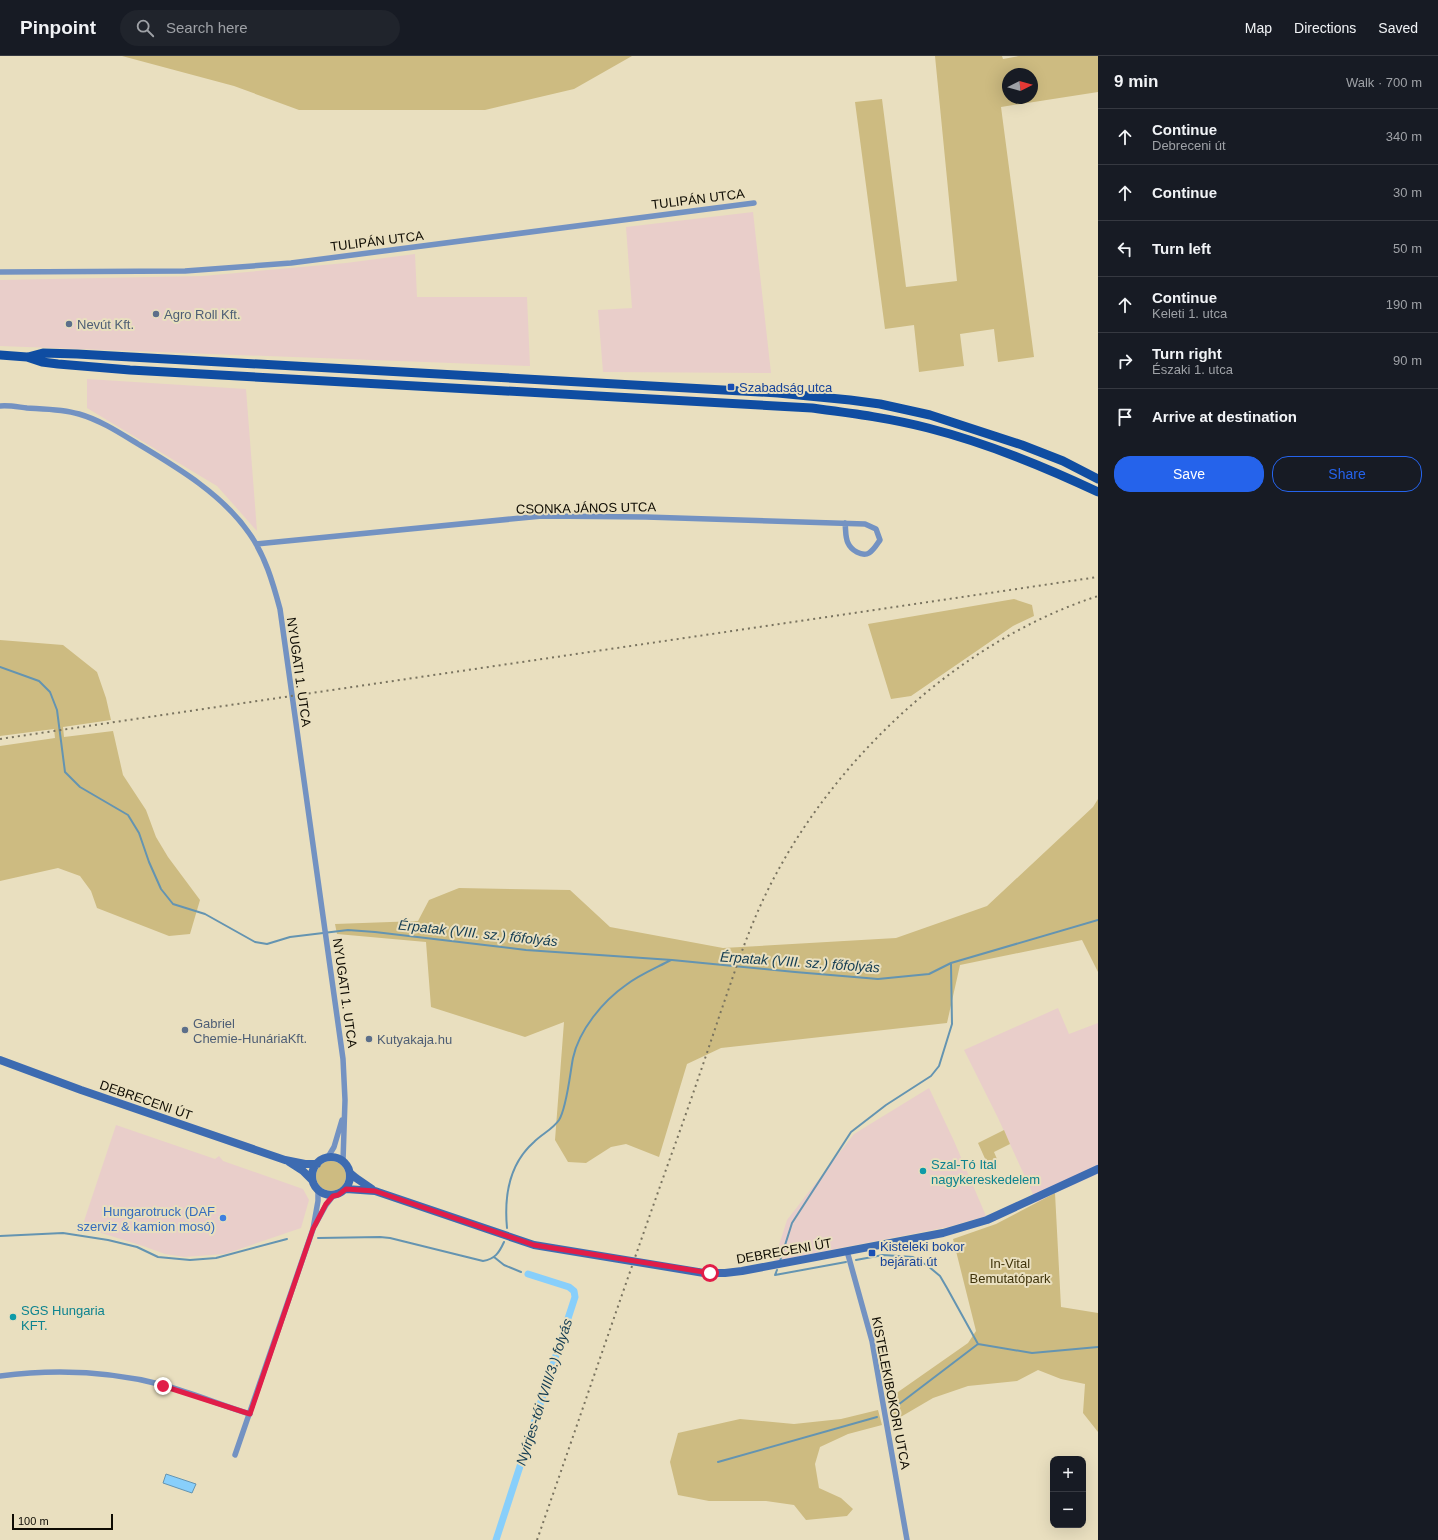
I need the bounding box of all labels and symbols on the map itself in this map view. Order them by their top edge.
north arrow [1002,68,1038,104]
street label: TULIPÁN UTCA [650,186,746,212]
street label: TULIPÁN UTCA [329,228,425,254]
place label: Agro Roll Kft. [164,307,241,322]
marker: Agro Roll Kft. [151,309,161,319]
place label: Nevút Kft. [77,317,134,332]
marker: Nevút Kft. [64,319,74,329]
place label: Szabadság utca [739,380,833,395]
marker: Szabadság utca [726,382,736,392]
street label: CSONKA JÁNOS UTCA [516,499,657,517]
street label: NYUGATI 1. UTCA [284,616,314,728]
water label: Érpatak (VIII. sz.) főfolyás [397,917,559,949]
street label: NYUGATI 1. UTCA [330,937,360,1049]
water label: Érpatak (VIII. sz.) főfolyás [719,948,881,976]
place label: Gabriel Chemie-HunáriaKft. [193,1016,307,1046]
marker: Gabriel Chemie-HunáriaKft. [180,1025,190,1035]
place label: Kutyakaja.hu [377,1032,452,1047]
marker: Kutyakaja.hu [364,1034,374,1044]
street label: DEBRECENI ÚT [98,1077,194,1123]
place label: Szal-Tó Ital nagykereskedelem [931,1157,1040,1187]
marker: Szal-Tó Ital nagykereskedelem [918,1166,928,1176]
place label: Hungarotruck (DAF szerviz & kamion mosó) [77,1204,215,1234]
marker: Hungarotruck (DAF szerviz & kamion mosó) [218,1213,228,1223]
street label: DEBRECENI ÚT [735,1235,833,1267]
place label: Kisteleki bokor bejárati út [880,1239,965,1269]
marker: Kisteleki bokor bejárati út [867,1248,877,1258]
park label: In-Vital Bemutatópark [970,1256,1051,1286]
route start [701,1264,719,1282]
place label: SGS Hungaria KFT. [21,1303,106,1333]
marker: SGS Hungaria KFT. [8,1312,18,1322]
street label: KISTELEKIBOKORI UTCA [869,1315,913,1471]
water label: Nyírjes-tói (VIII/3.) folyás [513,1317,575,1467]
route end [154,1377,172,1395]
scale bar [12,1512,113,1531]

